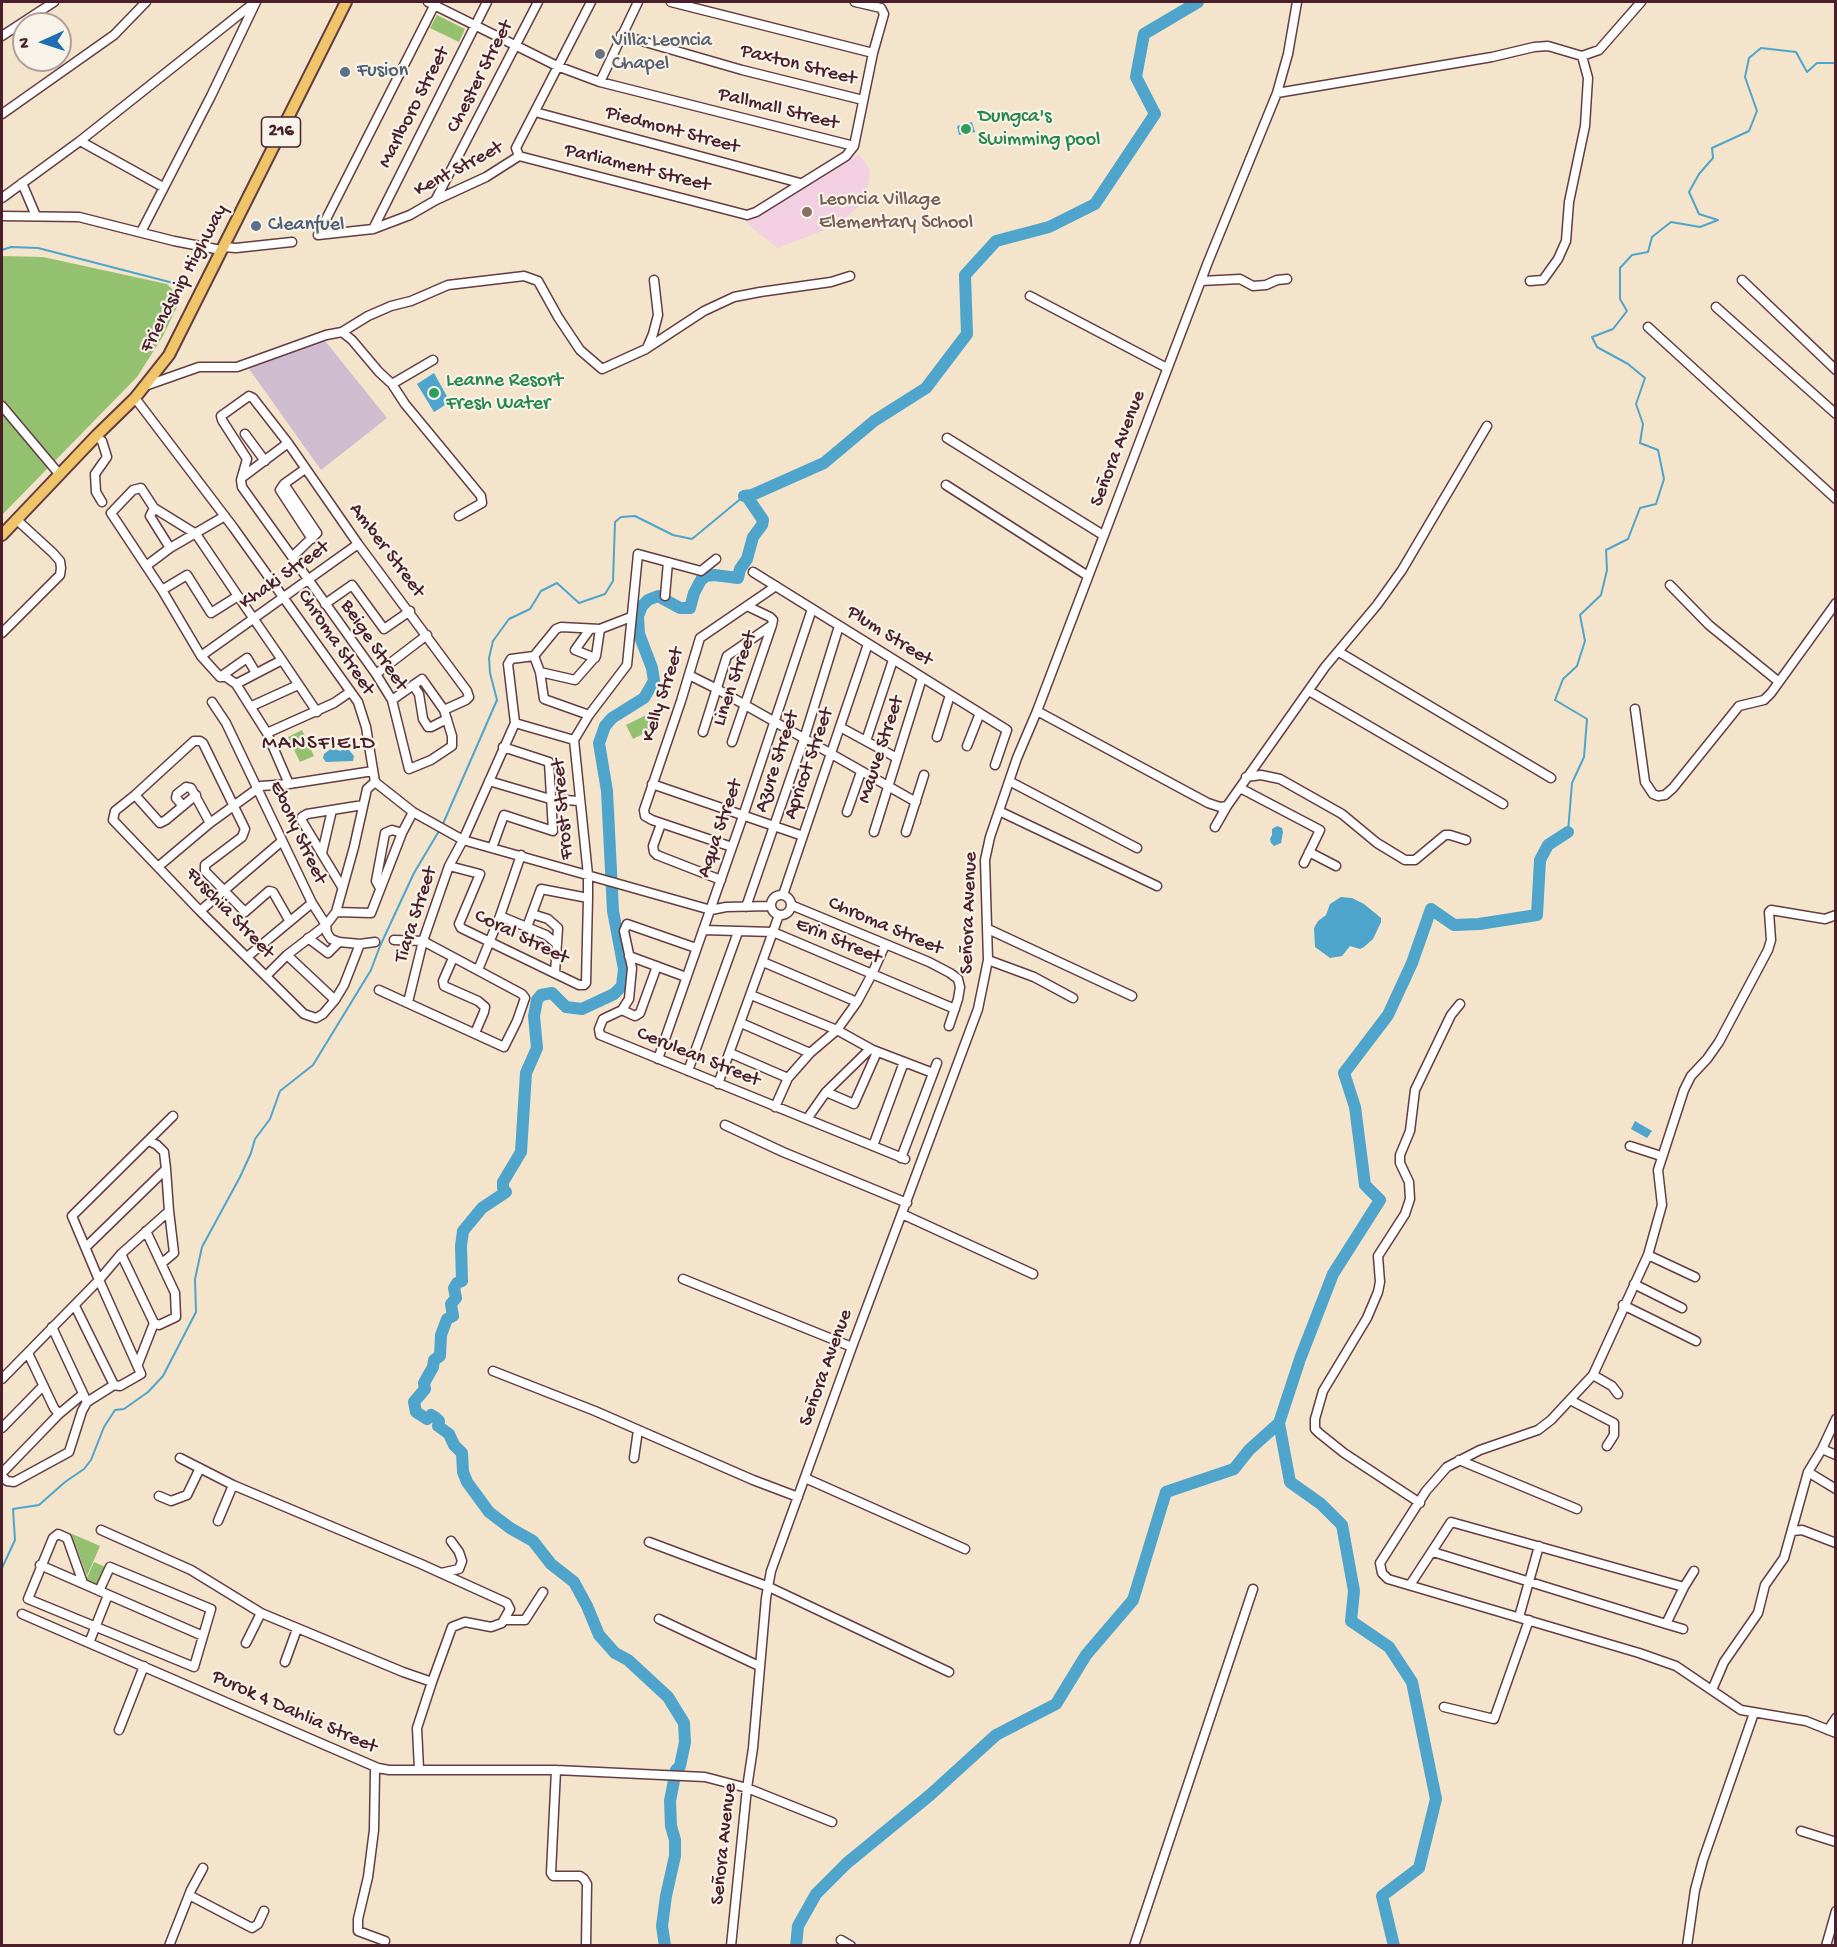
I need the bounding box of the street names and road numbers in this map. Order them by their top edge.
street label: Chester Street [442,17,520,137]
street label: Paxton Street [737,40,859,92]
street label: Marlboro Street [374,43,456,173]
street label: Pallmall Street [715,83,841,137]
street label: Piedmont Street [602,102,742,160]
road number: 216 [262,117,300,147]
street label: Kent Street [411,137,507,203]
street label: Parliament Street [562,139,712,199]
street label: Friendship Highway [136,201,234,357]
street label: Señora Avenue [1086,387,1152,511]
street label: Amber Street [343,499,429,603]
street label: Khaki Street [235,536,335,616]
street label: Chroma Street [291,586,379,700]
street label: Beige Street [334,596,412,696]
street label: Plum Street [841,601,937,673]
street label: Linen Street [709,628,763,730]
street label: Kelly Street [637,645,691,745]
street label: Mauve Street [853,693,911,807]
street label: Apricot Street [780,705,840,823]
street label: Azure Street [750,708,806,816]
street label: Frost Street [548,757,580,861]
street label: Aqua Street [693,777,749,881]
street label: Ebony Street [263,778,331,888]
street label: Señora Avenue [956,851,984,975]
street label: Fuschia Street [179,863,279,965]
street label: Tiara Street [390,864,444,966]
street label: Chroma Street [824,892,946,962]
street label: Coral Street [470,905,572,971]
street label: Erin Street [791,913,885,971]
street label: Cerulean Street [633,1022,763,1094]
street label: Señora Avenue [795,1306,859,1430]
street label: Purok 4 Dahlia Street [208,1666,380,1760]
street label: Señora Avenue [707,1782,743,1906]

